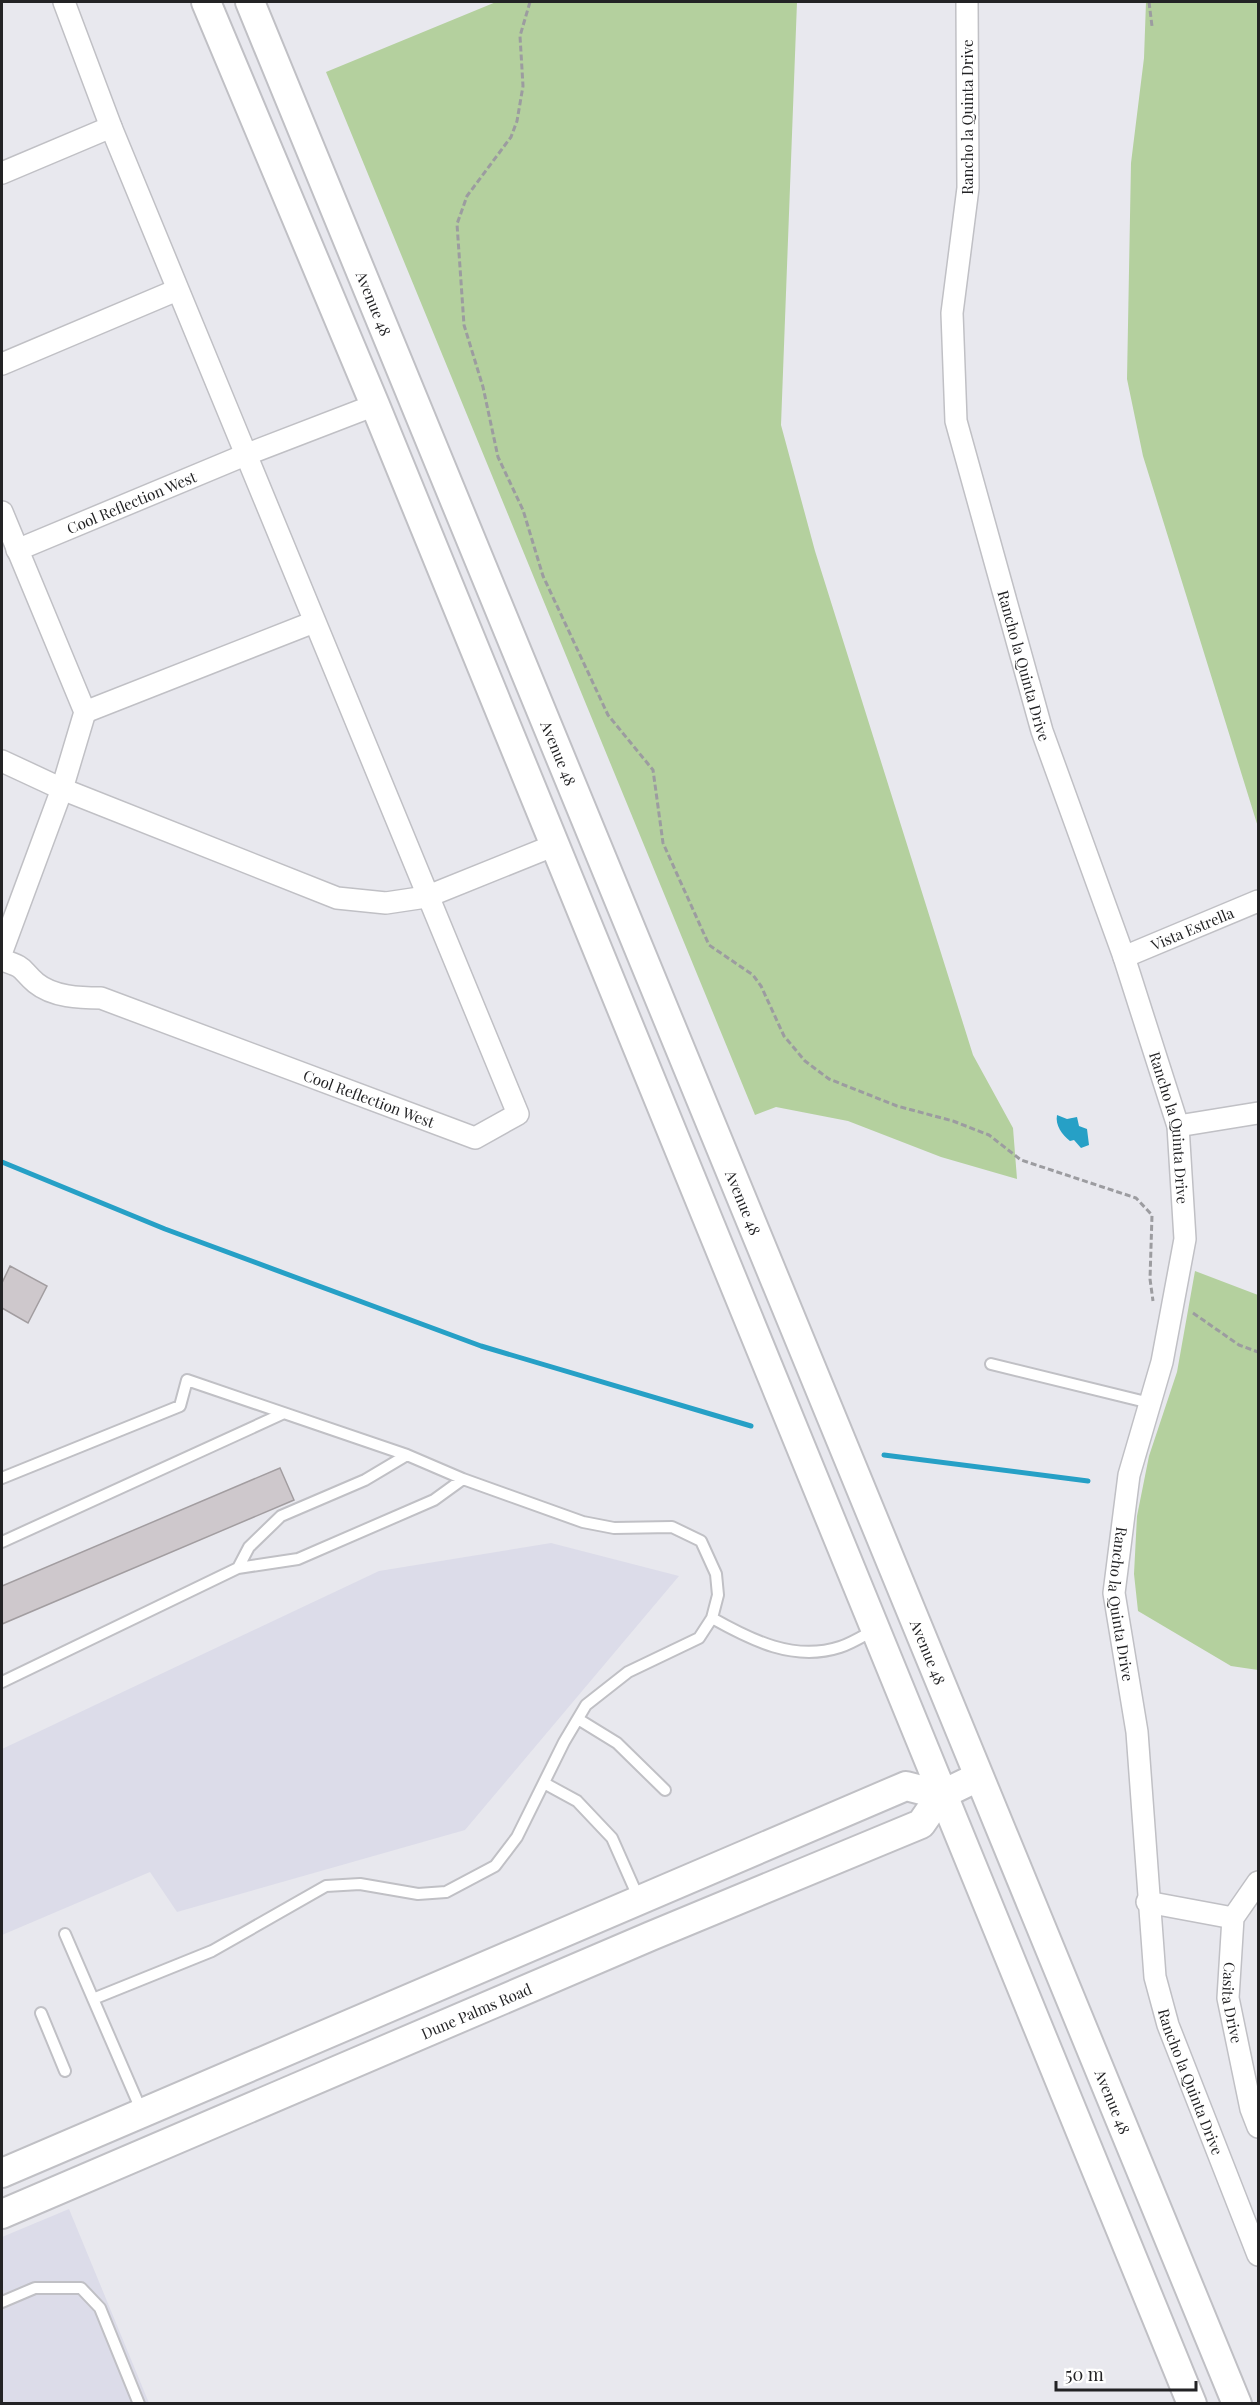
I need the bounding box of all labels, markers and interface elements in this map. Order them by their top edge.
street label: Rancho la Quinta Drive [957,39,977,195]
street label: Avenue 48 [351,267,396,339]
street label: Cool Reflection West [64,466,200,538]
street label: Rancho la Quinta Drive [993,588,1055,744]
street label: Avenue 48 [536,717,581,789]
street label: Vista Estrella [1147,902,1237,955]
street label: Rancho la Quinta Drive [1145,1049,1193,1205]
street label: Cool Reflection West [301,1065,438,1132]
street label: Avenue 48 [721,1166,766,1238]
street label: Rancho la Quinta Drive [1104,1526,1138,1683]
street label: Avenue 48 [905,1616,950,1688]
street label: Casita Drive [1218,1961,1247,2045]
street label: Dune Palms Road [418,1978,535,2043]
street label: Rancho la Quinta Drive [1154,2006,1228,2158]
street label: Avenue 48 [1090,2065,1135,2137]
scale bar [1056,2354,1196,2392]
text: 50 m [1065,2362,1104,2386]

